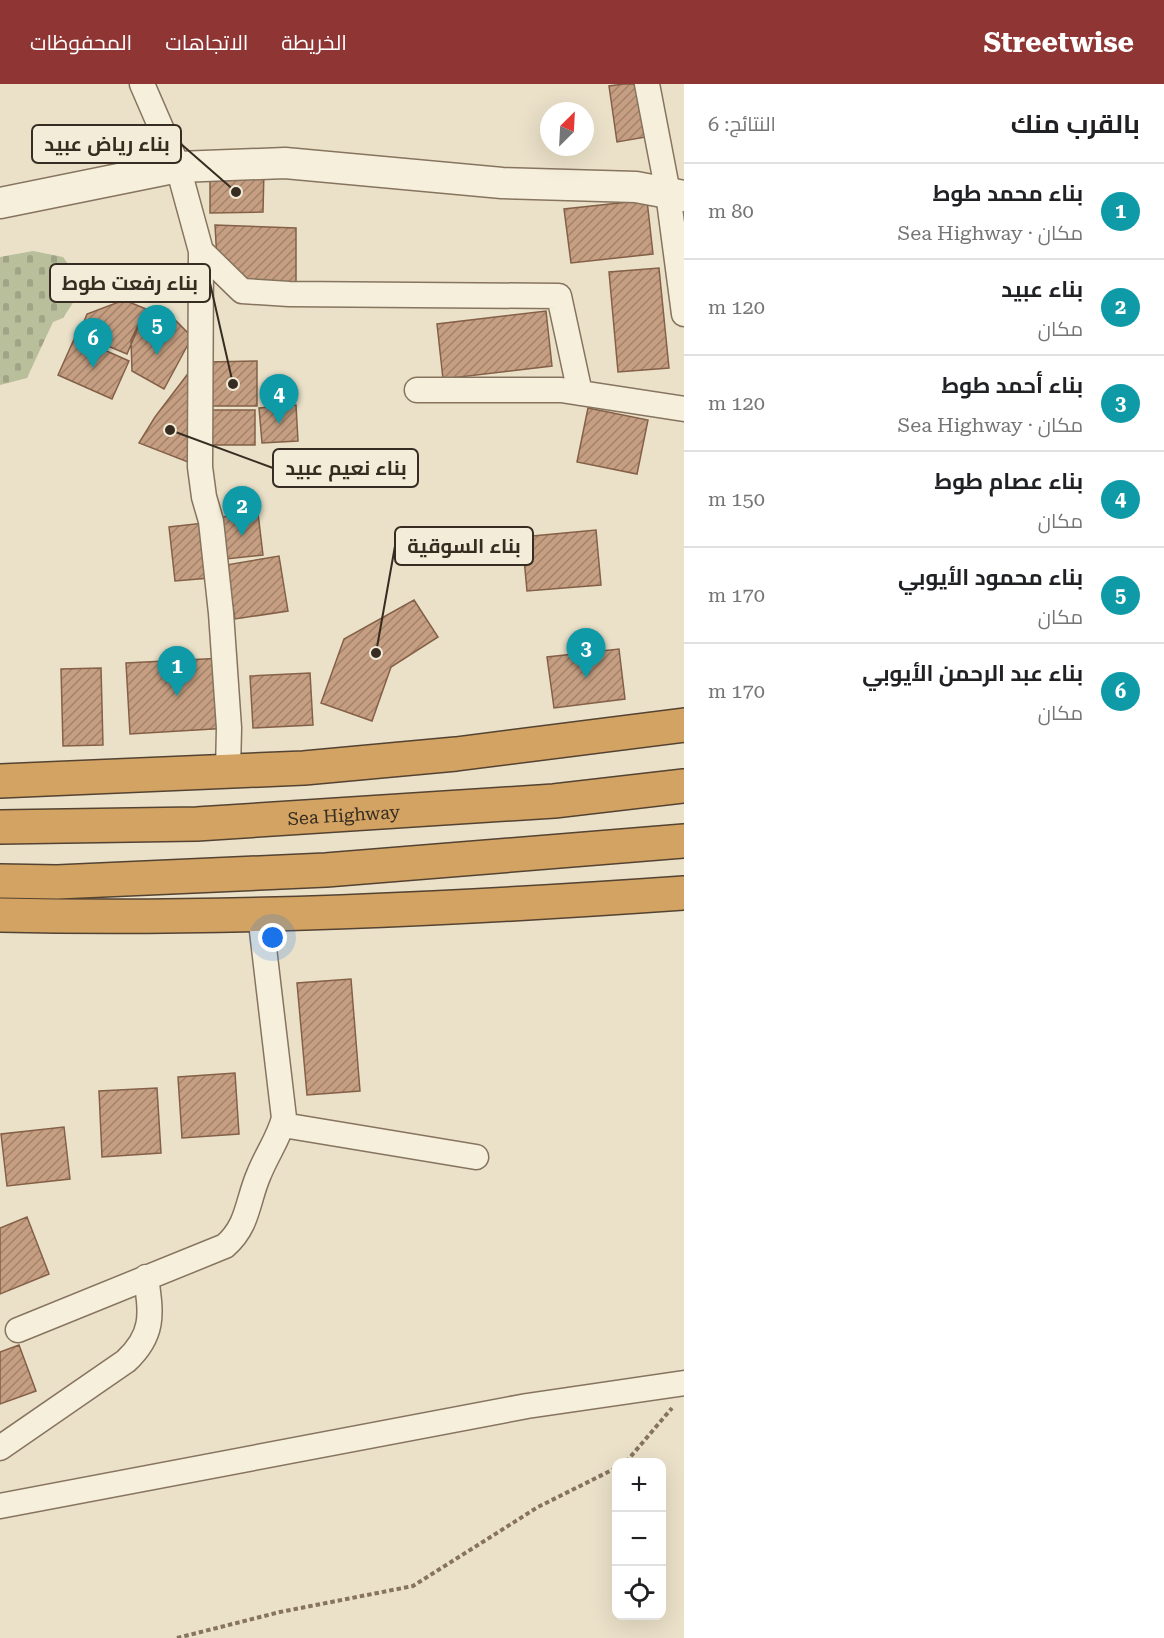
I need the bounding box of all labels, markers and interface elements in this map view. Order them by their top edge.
text: Streetwise [983,26,1134,59]
text: المحفوظات [30,31,132,55]
text: الاتجاهات [165,31,248,55]
text: الخريطة [281,31,347,55]
north arrow [540,102,594,156]
text: بالقرب منك [1011,109,1140,139]
text: النتائج: 6 [708,112,776,136]
callout: بناء رياض عبيد [32,125,181,163]
text: بناء رياض عبيد [44,132,170,156]
text: بناء محمد طوط [933,181,1083,206]
text: 80 m [708,199,754,223]
text: 1 [1115,199,1126,223]
text: مكان · Sea Highway [898,221,1083,245]
callout: بناء رفعت طوط [50,264,210,302]
text: بناء رفعت طوط [62,271,198,295]
text: بناء عبيد [1001,277,1083,302]
text: 120 m [708,295,765,319]
text: 2 [1115,295,1126,319]
pin: 5 [138,306,176,355]
text: مكان [1038,317,1083,341]
pin: 6 [74,318,112,368]
text: بناء أحمد طوط [942,373,1083,398]
pin: 4 [260,374,298,424]
text: 120 m [708,391,765,415]
text: 3 [1115,391,1126,415]
text: مكان · Sea Highway [898,413,1083,437]
callout: بناء نعيم عبيد [273,449,418,487]
text: بناء نعيم عبيد [285,456,407,482]
text: بناء عصام طوط [934,469,1083,494]
pin: 2 [222,486,262,536]
text: 150 m [708,487,765,511]
text: 4 [1115,487,1126,511]
text: مكان [1038,509,1083,533]
callout: بناء السوقية [395,527,533,565]
text: بناء السوقية [407,534,521,558]
text: بناء محمود الأيوبي [898,565,1083,590]
text: 170 m [708,583,765,607]
text: 5 [1115,583,1126,607]
text: مكان [1038,605,1083,629]
pin: 3 [566,628,606,678]
pin: 1 [158,646,196,696]
text: بناء عبد الرحمن الأيوبي [862,661,1083,686]
text: 170 m [708,679,765,703]
text: 6 [1115,679,1126,703]
text: مكان [1038,701,1083,725]
street label: Sea Highway [287,800,401,829]
your location [258,923,287,952]
map controls [612,1458,666,1620]
button: + [612,1458,666,1512]
button: − [612,1512,666,1566]
button: locate [612,1566,666,1620]

